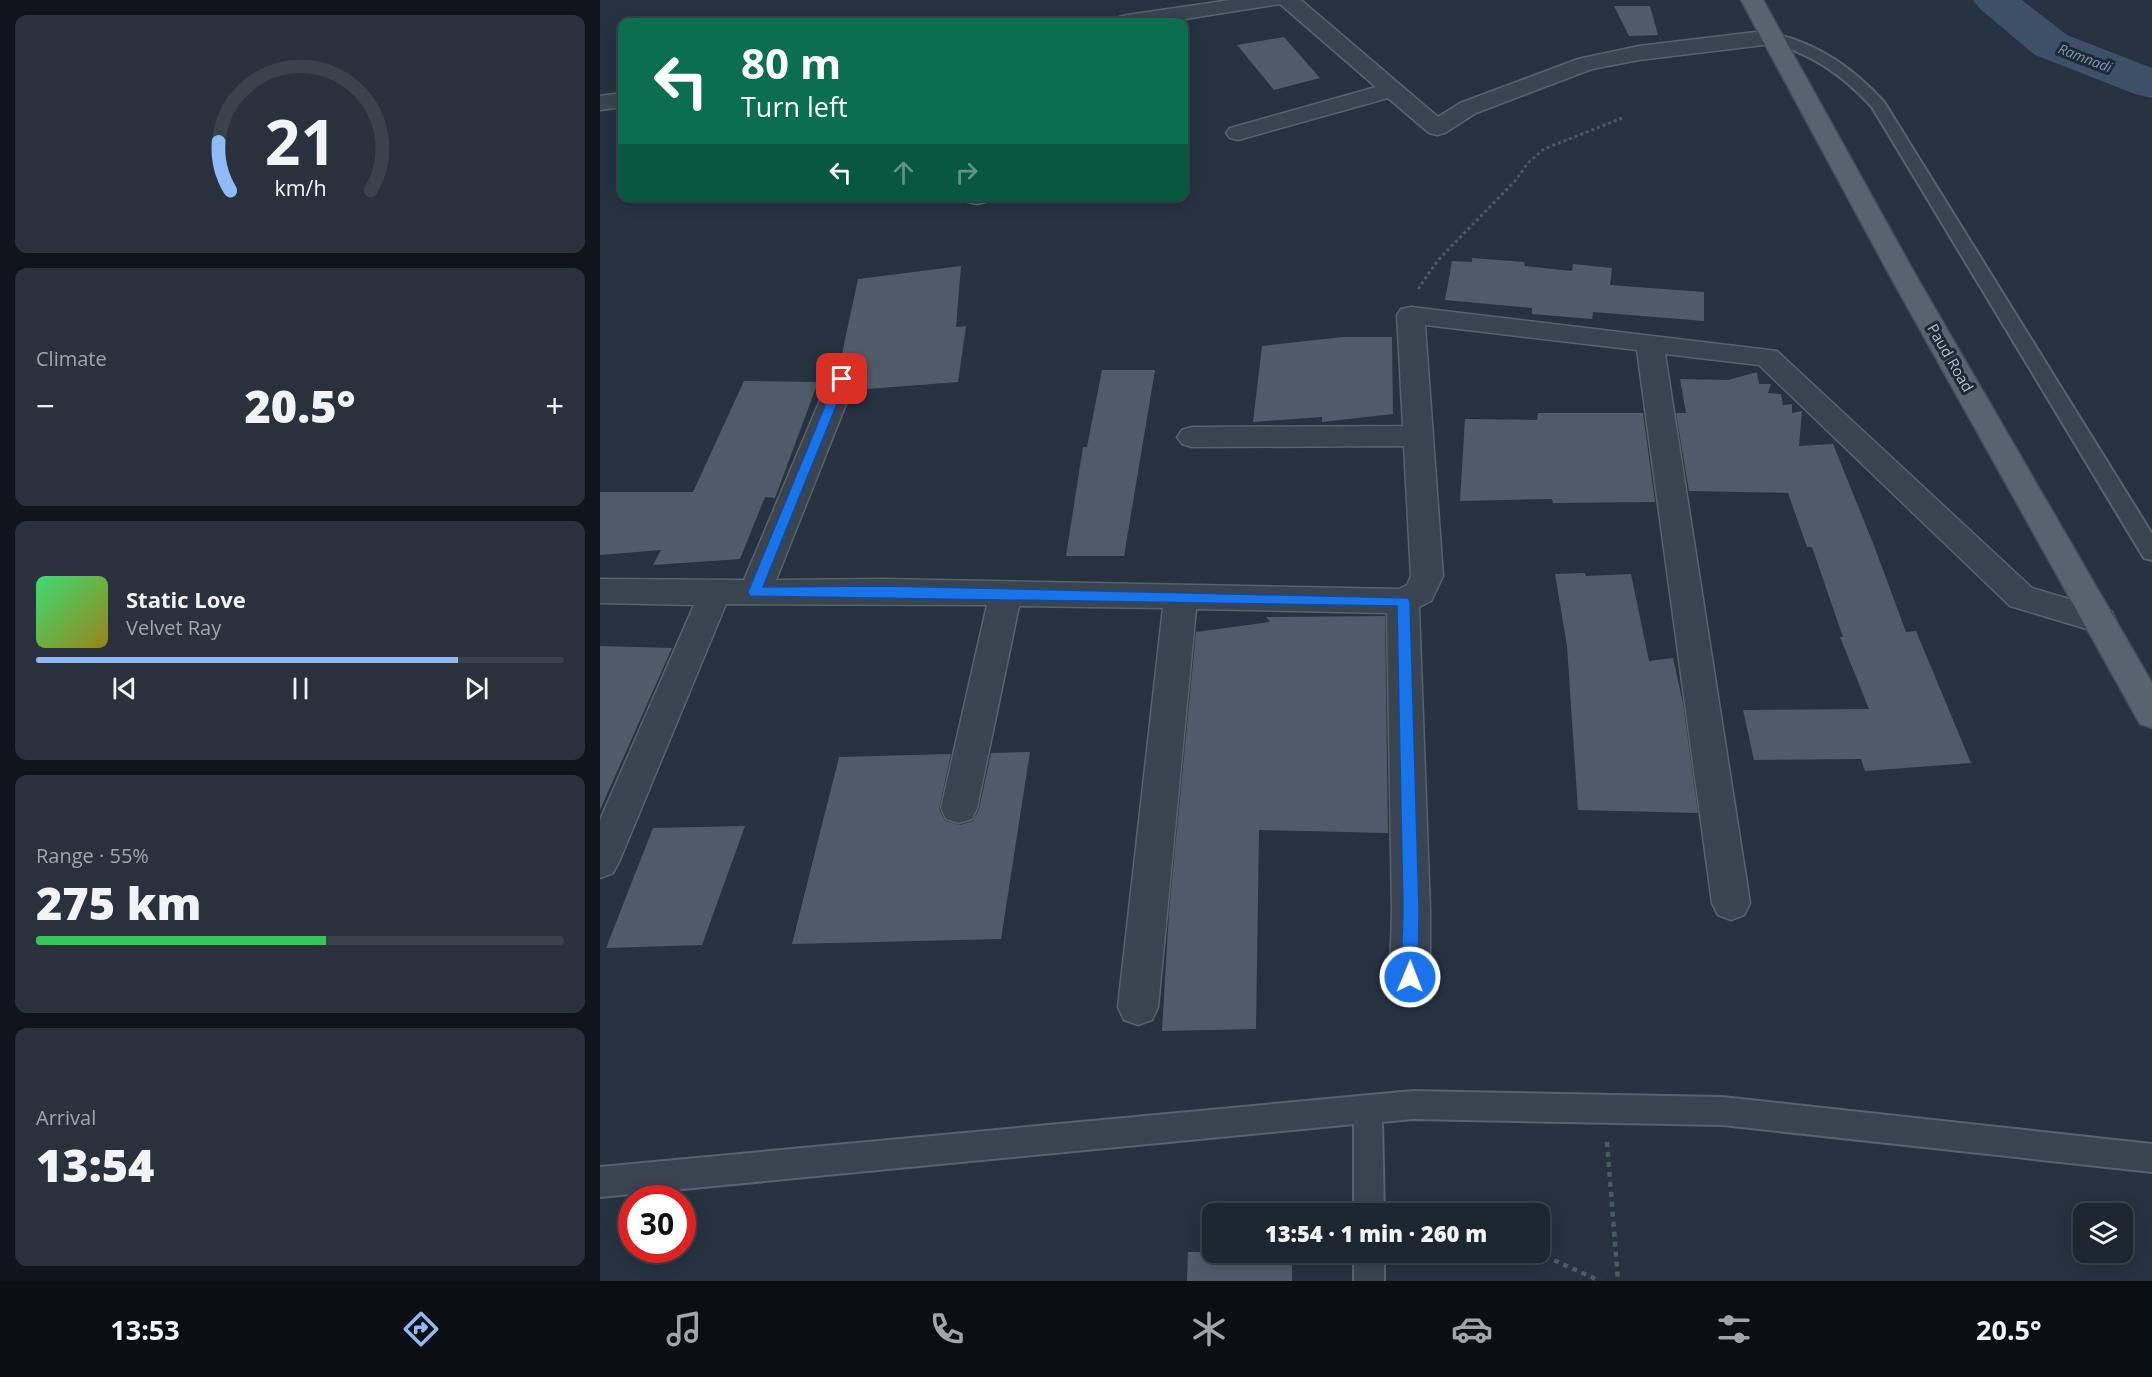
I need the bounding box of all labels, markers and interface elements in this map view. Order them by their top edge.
text: 80 m [741,34,841,91]
water label: Ramnadi [2056,39,2115,77]
icon: left [642,42,720,120]
text: Turn left [741,88,848,125]
text: 21 [264,98,336,183]
icon: left [824,156,857,189]
icon: ahead [887,156,920,189]
icon: right [950,156,983,189]
text: km/h [274,173,326,202]
street label: Paud Road [1923,320,1978,395]
text: Climate [36,345,107,372]
pin [816,353,867,404]
icon: arrive [825,362,858,395]
text: 20.5° [244,375,356,436]
text: − [36,383,55,428]
text: + [545,383,564,428]
text: Static Love [126,584,246,614]
text: Velvet Ray [126,614,221,641]
icon: previous [108,672,141,705]
icon: pause [284,672,317,705]
icon: next [460,672,493,705]
text: Range · 55% [36,842,149,869]
text: 275 km [36,872,201,933]
position arrow [1378,945,1442,1009]
text: Arrival [36,1104,96,1131]
text: 13:54 [36,1134,154,1195]
speed limit sign: 30 [618,1185,696,1263]
map controls [2073,1203,2133,1263]
button: layers [2073,1203,2133,1263]
text: 13:54 · 1 min · 260 m [1265,1218,1487,1248]
icon: directions [400,1308,442,1350]
icon: music [663,1308,705,1350]
icon: phone [926,1308,968,1350]
icon: climate [1188,1308,1230,1350]
icon: car [1451,1308,1493,1350]
icon: filters [1713,1308,1755,1350]
text: 13:53 [110,1311,180,1348]
text: 20.5° [1976,1311,2042,1348]

